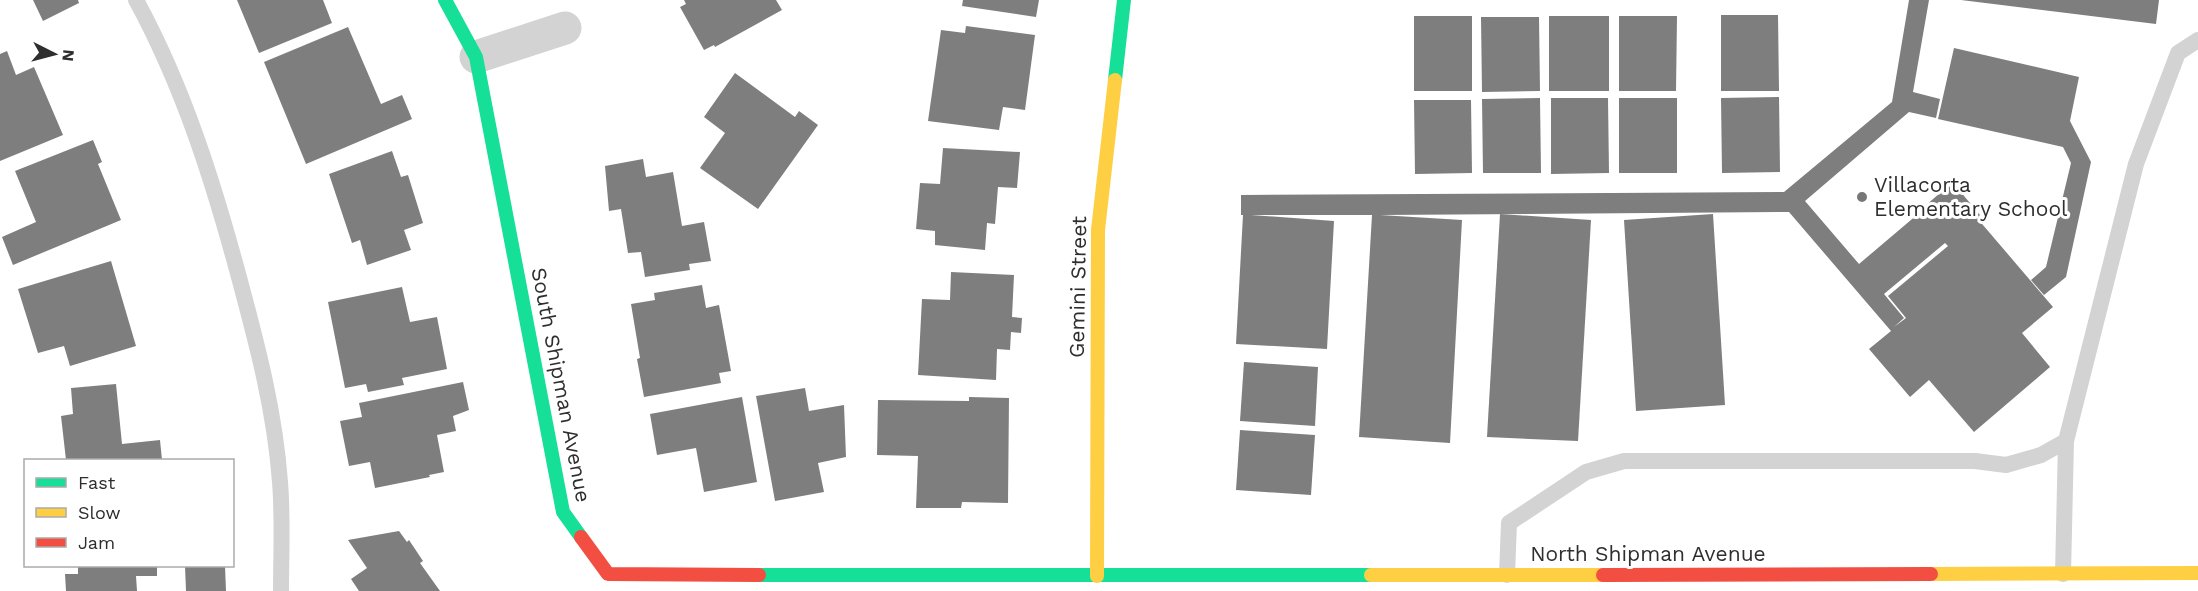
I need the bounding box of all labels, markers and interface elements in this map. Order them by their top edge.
north arrow [24,24,84,84]
text: N [58,49,78,62]
place label: Villacorta Elementary School [1874,172,2068,221]
marker: Villacorta Elementary School [1855,190,1869,204]
street label: Gemini Street [1064,216,1091,358]
street label: South Shipman Avenue [526,265,597,504]
legend [24,459,234,567]
text: Fast [78,472,116,493]
text: Slow [78,502,121,523]
text: Jam [78,532,115,553]
street label: North Shipman Avenue [1530,541,1766,566]

